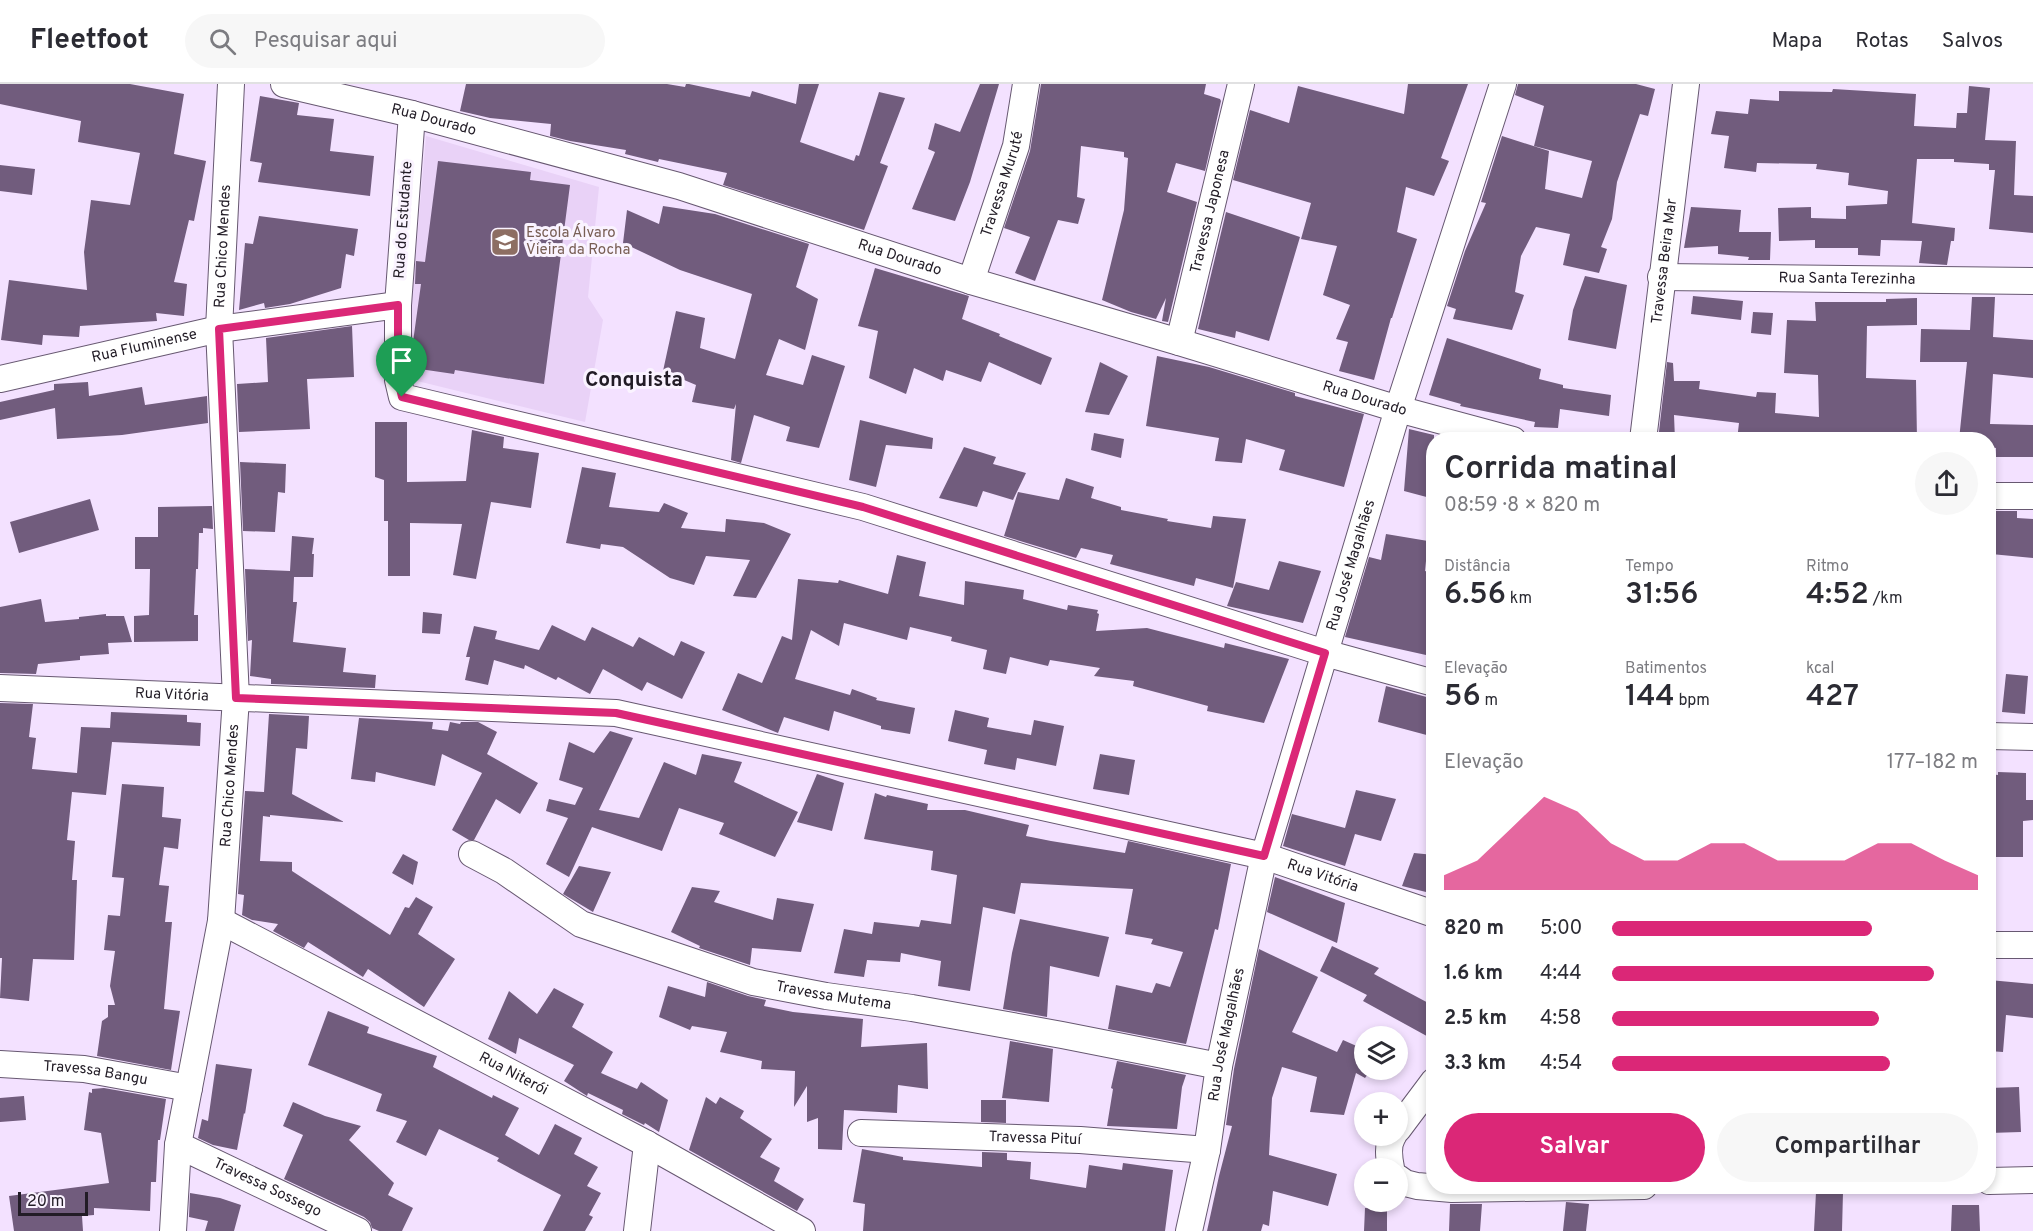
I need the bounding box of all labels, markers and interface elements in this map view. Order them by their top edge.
search box [185,14,605,68]
text: Fleetfoot [30,23,149,59]
icon: search [206,25,239,58]
text: Pesquisar aqui [254,28,398,55]
text: Mapa [1772,28,1822,55]
text: Rotas [1855,28,1909,55]
text: Salvos [1942,28,2003,55]
street label: Rua Dourado [389,100,478,140]
street label: Travessa Muruté [977,130,1028,239]
street label: Travessa Japonesa [1186,148,1234,275]
street label: Rua do Estudante [390,161,418,279]
street label: Rua Chico Mendes [211,184,236,308]
street label: Travessa Beira Mar [1648,197,1682,325]
place label: Escola Álvaro Vieira da Rocha [526,223,630,260]
school or university icon: Escola Álvaro Vieira da Rocha [489,226,521,258]
street label: Rua Dourado [855,235,944,280]
street label: Rua Santa Terezinha [1779,269,1915,289]
street label: Rua Fluminense [90,325,199,367]
pin [376,335,427,397]
icon: arrive [385,344,418,377]
district label: Conquista [585,367,683,394]
street label: Rua Dourado [1320,377,1409,420]
text: Corrida matinal [1444,449,1678,491]
button: share [1915,452,1978,515]
text: 08:59 · 8 × 820 m [1444,493,1600,519]
street label: Rua José Magalhães [1322,497,1380,633]
text: Distância [1444,557,1510,577]
text: Tempo [1625,557,1674,577]
text: Ritmo [1806,557,1849,577]
text: 6.56 [1444,577,1506,614]
text: 31:56 [1625,577,1698,614]
text: 4:52 [1806,577,1869,614]
text: km [1506,589,1532,609]
text: /km [1869,589,1903,609]
text: Elevação [1444,659,1508,679]
text: Batimentos [1625,659,1707,679]
text: kcal [1806,659,1834,679]
text: 56 [1444,679,1481,716]
text: 144 [1625,679,1675,716]
text: 427 [1806,679,1859,716]
street label: Rua Vitória [134,684,209,706]
text: m [1481,691,1498,711]
text: bpm [1675,691,1710,711]
street label: Rua Chico Mendes [216,723,244,848]
text: Elevação [1444,750,1524,776]
text: 177–182 m [1887,750,1978,776]
street label: Rua Vitória [1284,855,1361,897]
text: 820 m [1444,916,1504,942]
text: 5:00 [1540,916,1582,942]
text: 1.6 km [1444,961,1503,987]
text: 4:44 [1540,961,1582,987]
street label: Rua José Magalhães [1205,966,1249,1103]
street label: Travessa Mutema [774,977,892,1015]
text: 2.5 km [1444,1006,1507,1032]
text: 4:58 [1540,1006,1582,1032]
map controls [1354,1026,1408,1212]
button: layers [1354,1026,1408,1080]
street label: Rua Niterói [475,1048,551,1100]
text: 3.3 km [1444,1051,1506,1077]
text: 4:54 [1540,1051,1582,1077]
street label: Travessa Bangu [43,1057,149,1090]
button: + [1354,1092,1408,1146]
button: Salvar [1444,1113,1705,1182]
button: Compartilhar [1717,1113,1978,1182]
street label: Travessa Pituí [988,1128,1083,1150]
street label: Travessa Sossego [210,1154,325,1222]
button: − [1354,1158,1408,1212]
scale bar [18,1189,88,1216]
text: 20 m [27,1192,64,1212]

